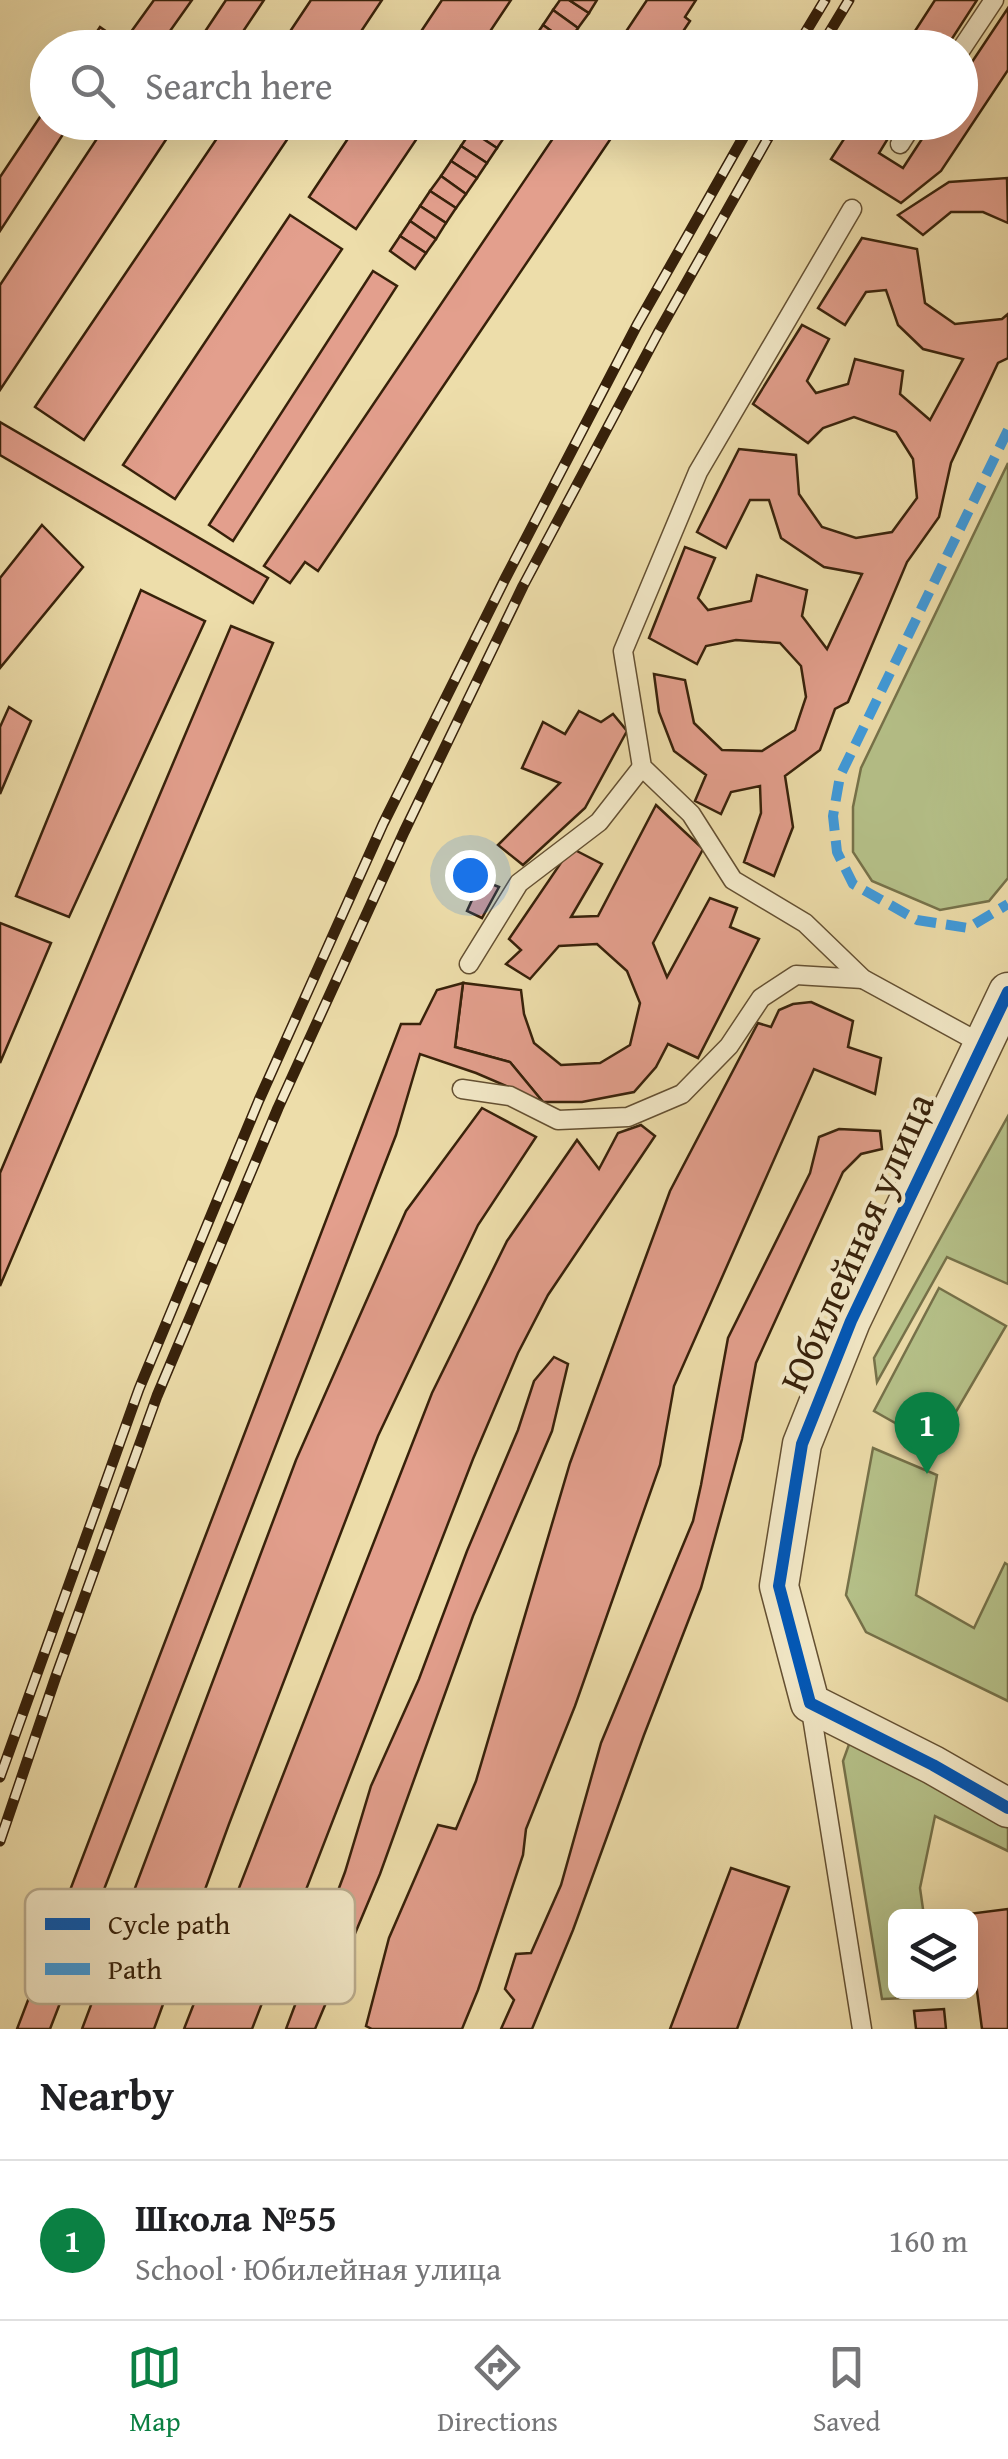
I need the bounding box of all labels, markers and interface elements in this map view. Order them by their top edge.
search box [30,30,978,140]
text: Search here [145,57,333,113]
icon: search [65,58,120,113]
your location [445,850,496,901]
street label: Юбилейная улица [763,1083,949,1401]
pin: 1 [894,1392,960,1474]
legend [25,1889,355,2004]
text: Cycle path [108,1903,231,1944]
map controls [888,1909,978,1999]
button: layers [888,1909,978,1999]
text: Path [108,1948,162,1989]
text: Nearby [40,2064,174,2125]
text: Школа №55 [135,2189,337,2245]
text: 1 [64,2217,81,2264]
text: 160 m [889,2217,968,2264]
text: School · Юбилейная улица [135,2245,501,2292]
tab: Map [127,2340,182,2441]
tab: Directions [437,2340,558,2441]
tab: Saved [813,2340,881,2441]

